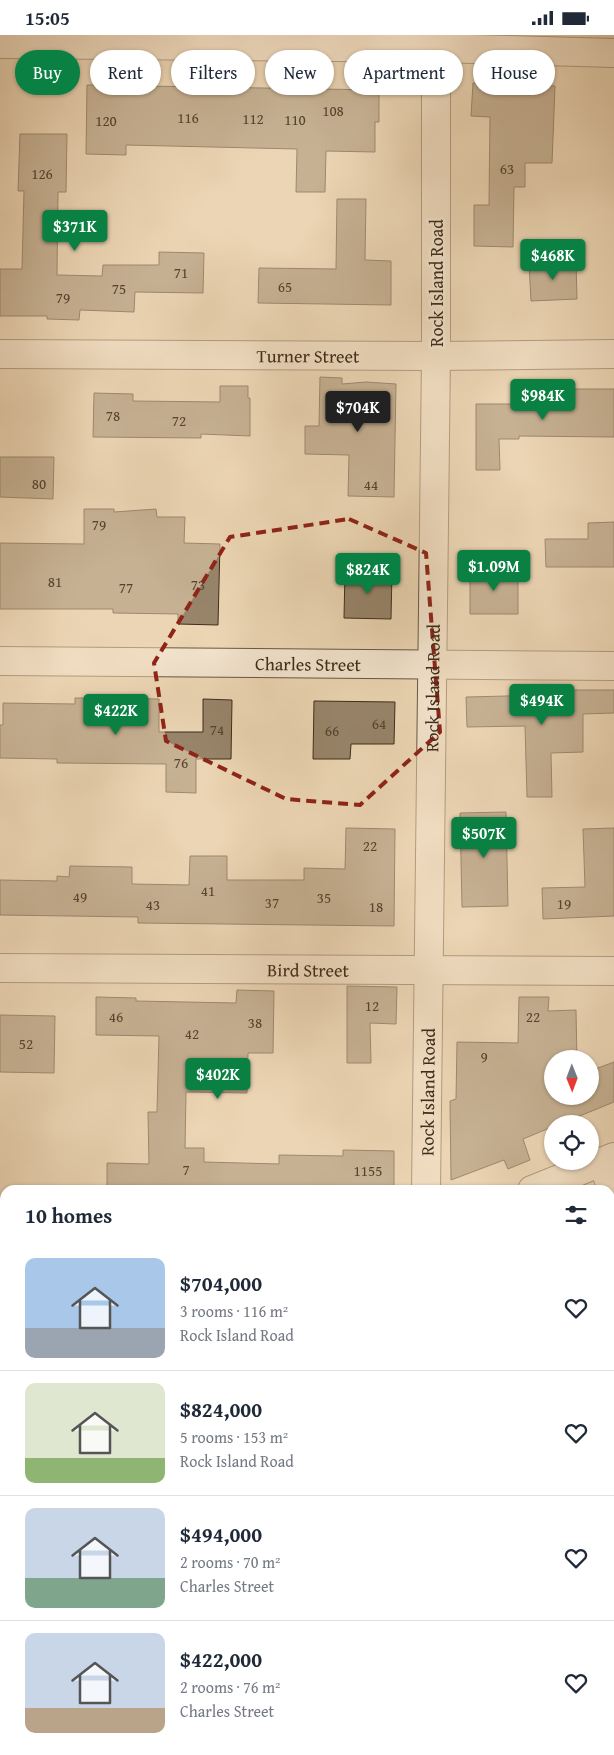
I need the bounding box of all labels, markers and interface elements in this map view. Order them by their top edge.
text: 15:05 [25,4,70,32]
chip: Buy [15,50,80,95]
chip: Rent [90,50,161,95]
chip: Filters [171,50,255,95]
chip: New [265,50,334,95]
chip: Apartment [344,50,463,95]
chip: House [473,50,555,95]
house number: 108 [322,100,344,121]
house number: 116 [177,107,199,128]
house number: 112 [242,108,264,129]
house number: 110 [284,109,306,130]
house number: 120 [95,110,117,131]
house number: 63 [500,158,514,179]
house number: 126 [31,163,53,184]
pin: $371K [40,209,110,252]
text: $371K [53,214,97,238]
street label: Rock Island Road [423,219,450,347]
pin: $468K [518,239,588,281]
text: $468K [531,243,575,267]
house number: 71 [174,262,188,283]
house number: 65 [278,276,292,297]
house number: 75 [112,278,126,299]
house number: 79 [56,287,70,308]
street label: Turner Street [257,342,360,369]
pin: $984K [508,379,578,421]
text: $984K [521,383,565,407]
pin: $704K [323,391,393,433]
text: $704K [336,395,380,419]
house number: 78 [106,405,120,426]
house number: 72 [172,410,186,431]
house number: 80 [32,473,46,494]
house number: 44 [364,474,378,495]
house number: 79 [92,514,106,535]
pin: $1.09M [453,549,535,592]
pin: $824K [333,553,403,595]
text: $1.09M [468,554,520,578]
text: $824K [346,557,390,581]
house number: 81 [48,571,62,592]
house number: 73 [191,574,205,595]
house number: 77 [119,577,133,598]
street label: Rock Island Road [418,623,446,752]
street label: Charles Street [255,650,362,677]
pin: $494K [507,683,577,726]
text: $494K [520,688,564,712]
pin: $422K [81,693,151,736]
text: $422K [94,698,138,722]
house number: 64 [372,713,386,734]
house number: 74 [210,719,224,740]
house number: 66 [325,720,339,741]
house number: 76 [174,752,188,773]
pin: $507K [449,817,519,859]
text: $507K [462,821,506,845]
house number: 22 [363,835,377,856]
house number: 41 [201,880,215,901]
house number: 49 [73,886,87,907]
house number: 35 [317,887,331,908]
house number: 37 [265,892,279,913]
house number: 19 [557,893,571,914]
house number: 43 [146,894,160,915]
house number: 18 [369,896,383,917]
street label: Bird Street [267,956,350,983]
house number: 12 [365,995,379,1016]
house number: 46 [109,1006,123,1027]
house number: 22 [526,1006,540,1027]
house number: 38 [248,1012,262,1033]
house number: 42 [185,1023,199,1044]
street label: Rock Island Road [413,1027,441,1156]
house number: 52 [19,1033,33,1054]
house number: 9 [480,1046,488,1067]
north arrow [544,1050,599,1105]
map controls [544,1050,599,1170]
pin: $402K [183,1057,253,1100]
text: $402K [196,1062,240,1086]
button: locate [544,1115,599,1170]
house number: 7 [182,1159,190,1180]
house number: 1155 [354,1160,382,1181]
text: 10 homes [25,1200,112,1231]
icon: filters [562,1201,590,1229]
text: $704,000 [180,1268,262,1299]
icon: home [65,1278,125,1338]
icon: heart [562,1294,590,1322]
text: 3 rooms · 116 m² [180,1299,288,1323]
text: Rock Island Road [180,1323,294,1347]
text: $824,000 [180,1394,262,1425]
icon: home [65,1403,125,1463]
icon: heart [562,1419,590,1447]
text: 5 rooms · 153 m² [180,1425,288,1449]
text: Rock Island Road [180,1449,294,1473]
text: $494,000 [180,1519,262,1550]
icon: home [65,1528,125,1588]
icon: heart [562,1544,590,1572]
text: 2 rooms · 70 m² [180,1550,280,1574]
text: Charles Street [180,1574,274,1598]
text: $422,000 [180,1644,262,1675]
icon: home [65,1653,125,1713]
icon: heart [562,1669,590,1697]
text: 2 rooms · 76 m² [180,1675,280,1699]
text: Charles Street [180,1699,274,1723]

